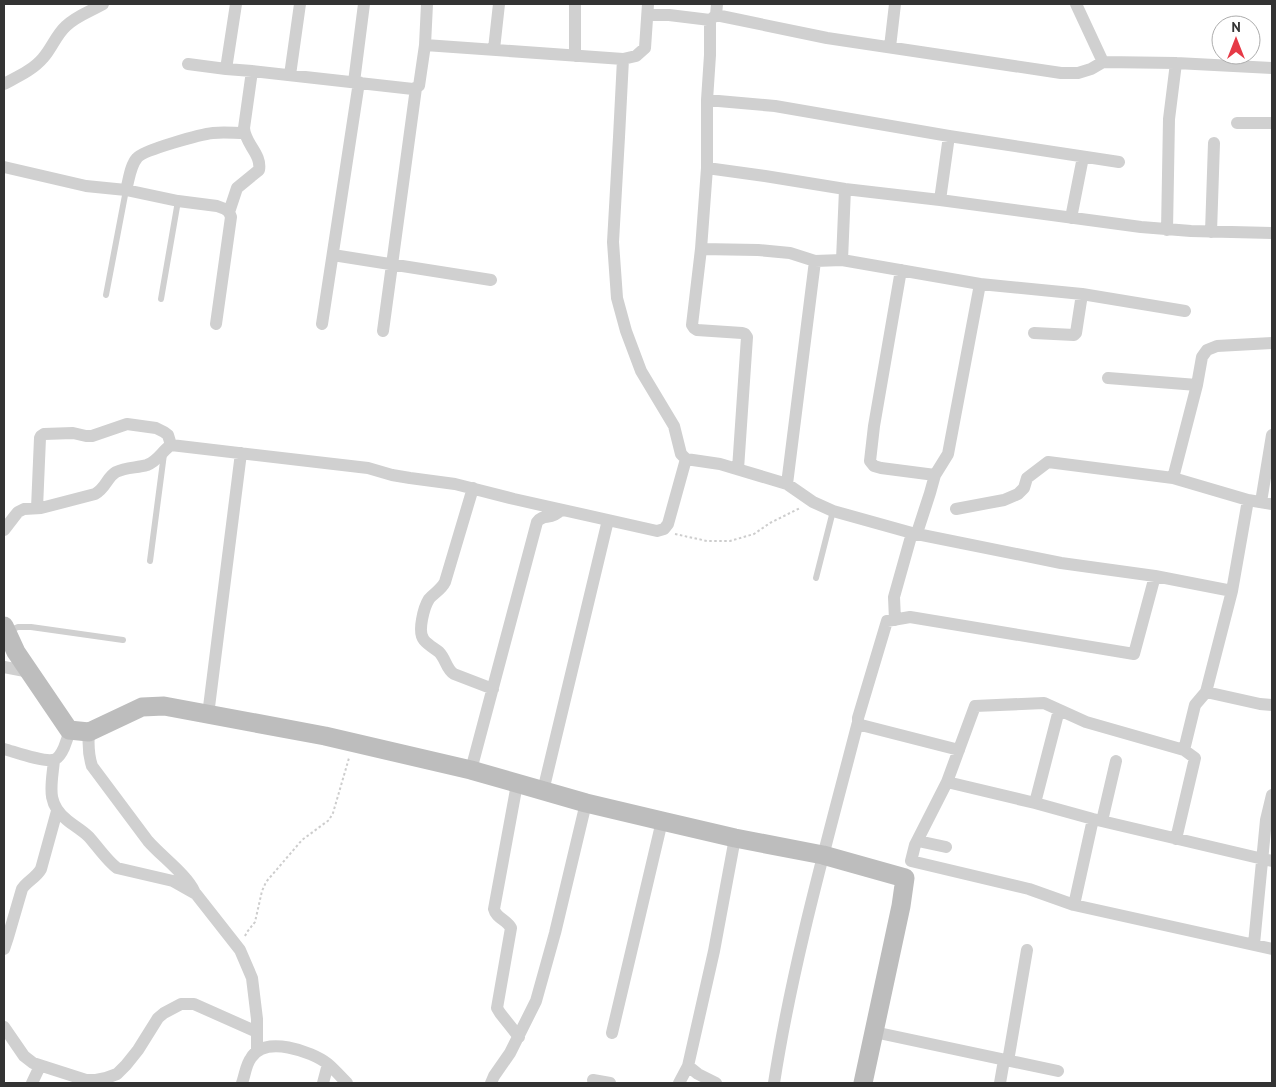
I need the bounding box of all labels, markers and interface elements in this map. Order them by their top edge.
north arrow [1211,15,1261,65]
text: N [1231,18,1241,36]

